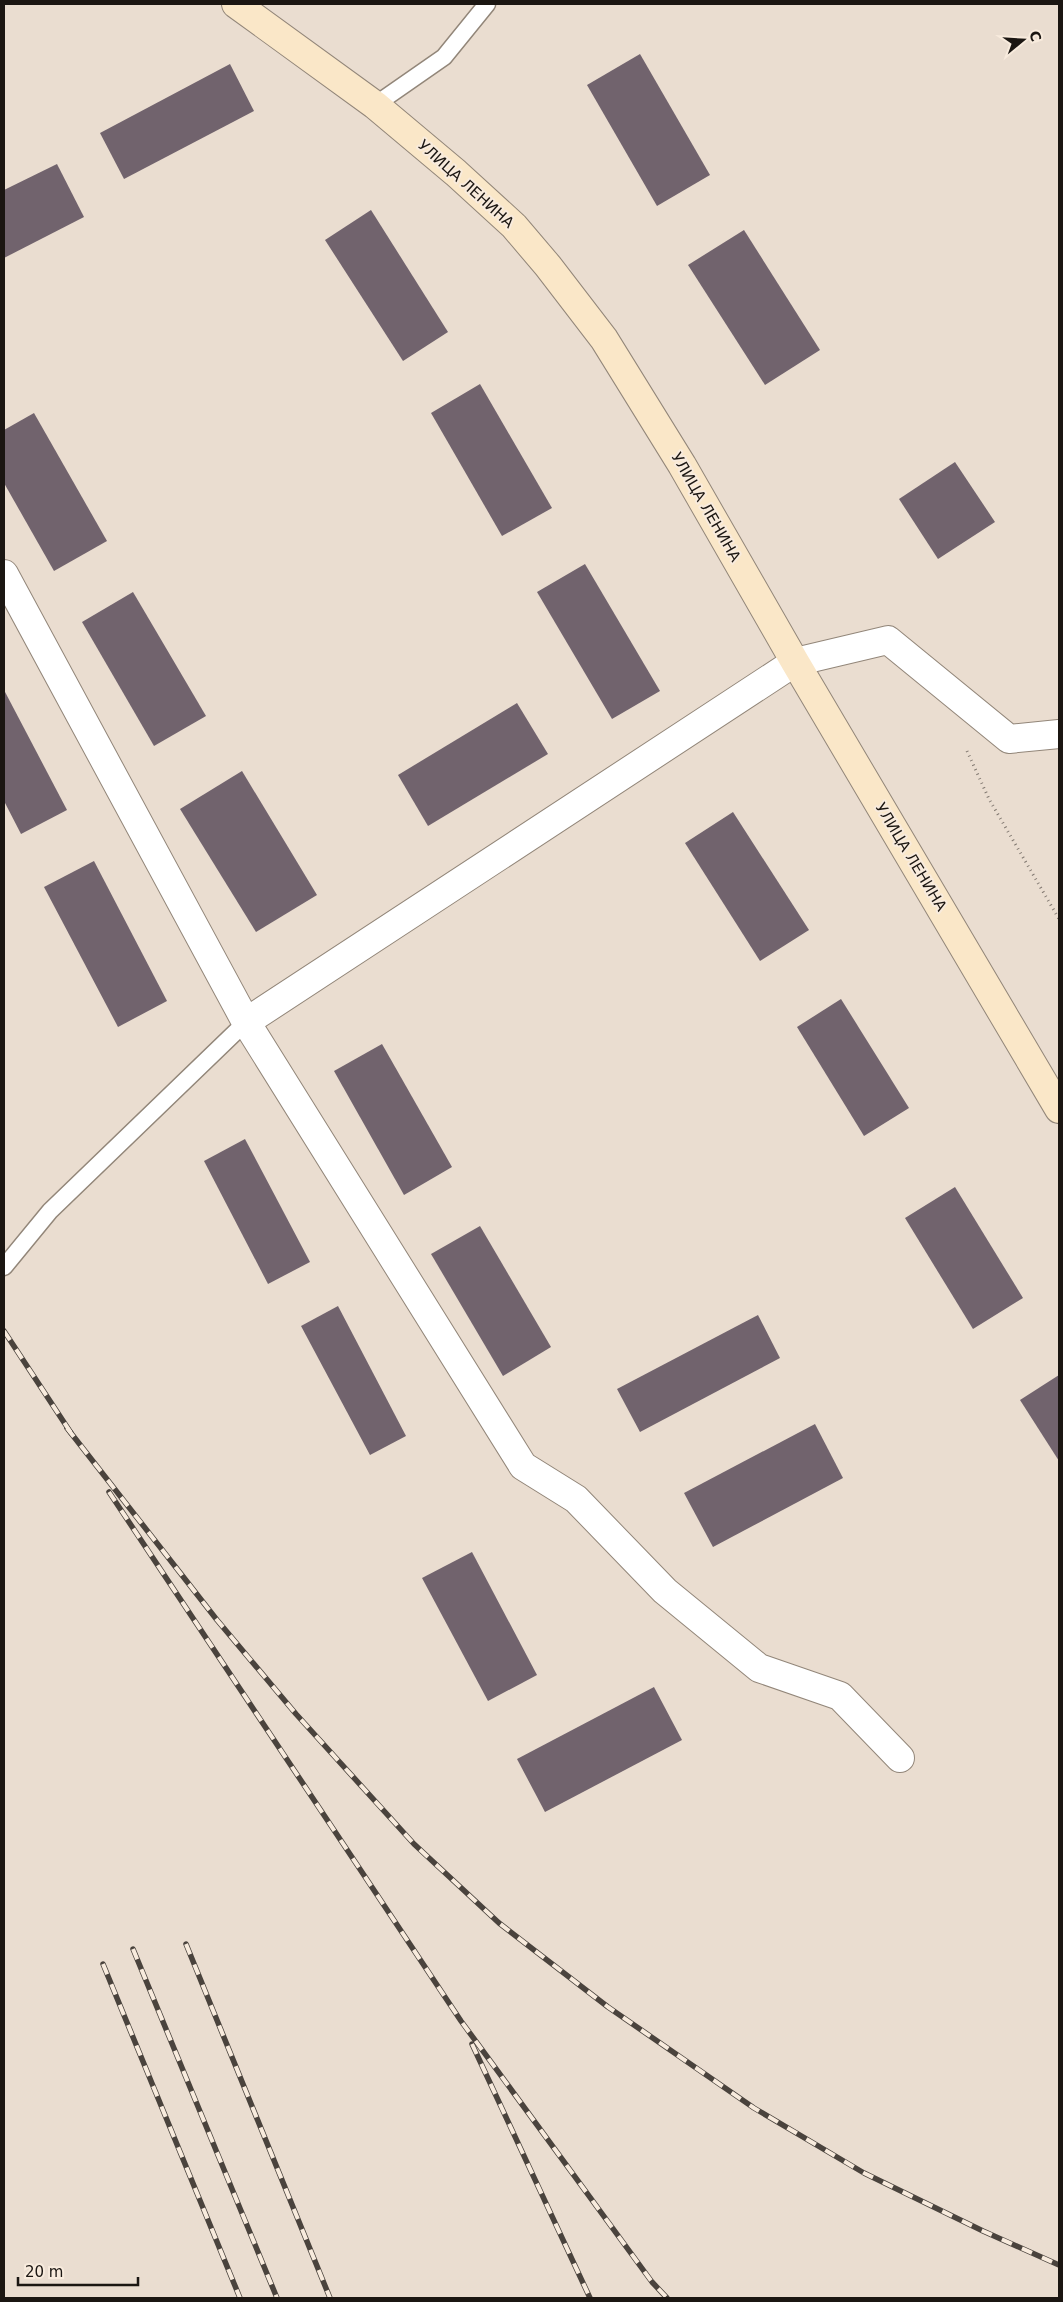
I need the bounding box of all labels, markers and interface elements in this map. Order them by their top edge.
north arrow [998,15,1048,65]
text: С [1026,29,1045,43]
street label: УЛИЦА ЛЕНИНА [414,136,518,232]
street label: УЛИЦА ЛЕНИНА [667,449,745,565]
street label: УЛИЦА ЛЕНИНА [872,800,951,915]
scale bar [18,2254,138,2286]
text: 20 m [25,2263,63,2281]

